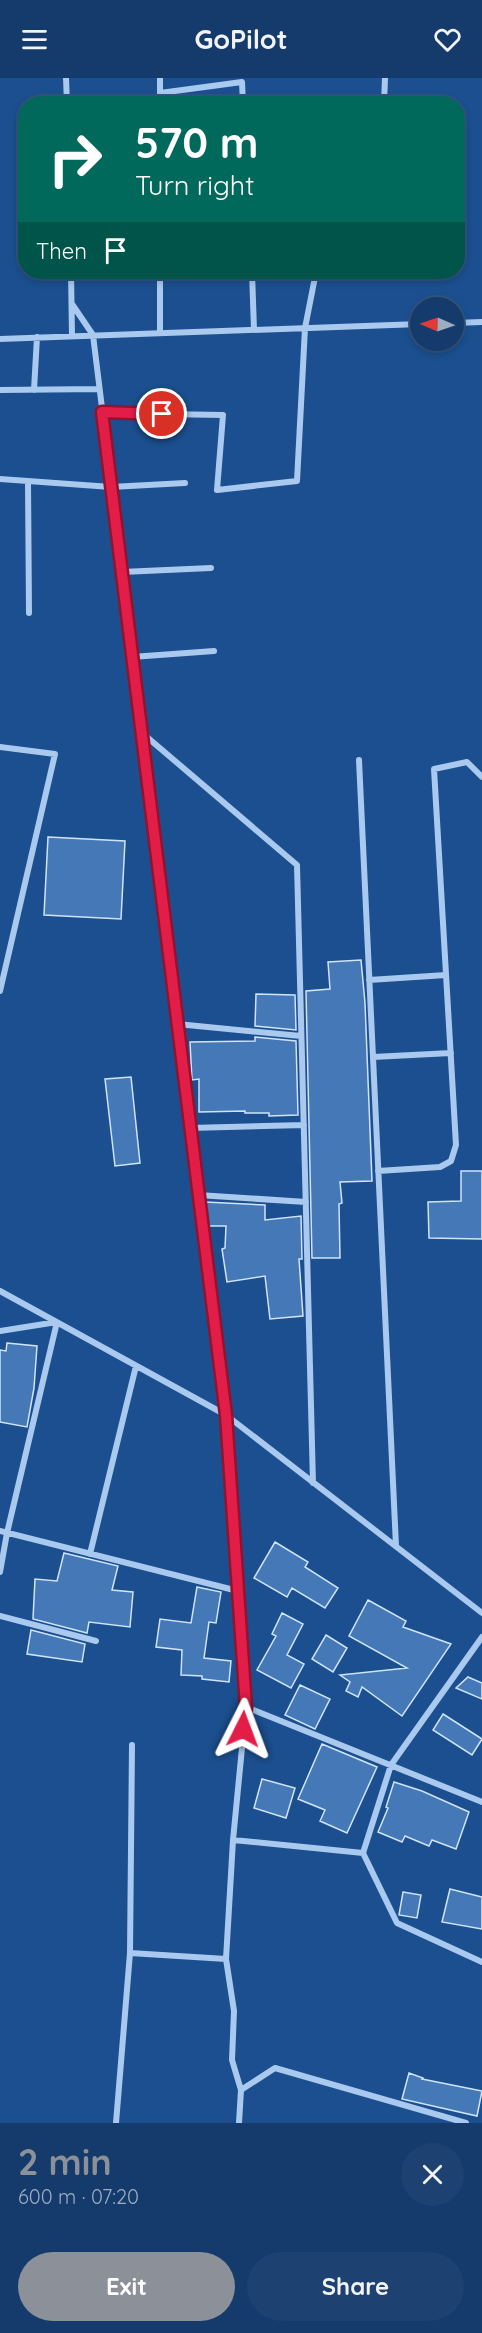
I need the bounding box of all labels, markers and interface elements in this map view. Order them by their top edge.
text: GoPilot [194,22,288,56]
icon: menu [18,23,51,56]
icon: heart [431,23,464,56]
text: 570 m [135,116,259,169]
icon: right [36,120,114,198]
text: Turn right [135,168,254,202]
icon: arrive [99,234,132,267]
text: Then [36,237,87,265]
north arrow [410,297,464,351]
map controls [410,297,464,351]
pin [136,388,187,439]
icon: arrive [145,397,178,430]
position arrow [211,1697,275,1761]
text: 2 min [18,2139,112,2184]
button: close [401,2143,464,2206]
text: 600 m · 07:20 [18,2184,139,2209]
button: Exit [18,2252,235,2321]
button: Share [247,2252,464,2321]

